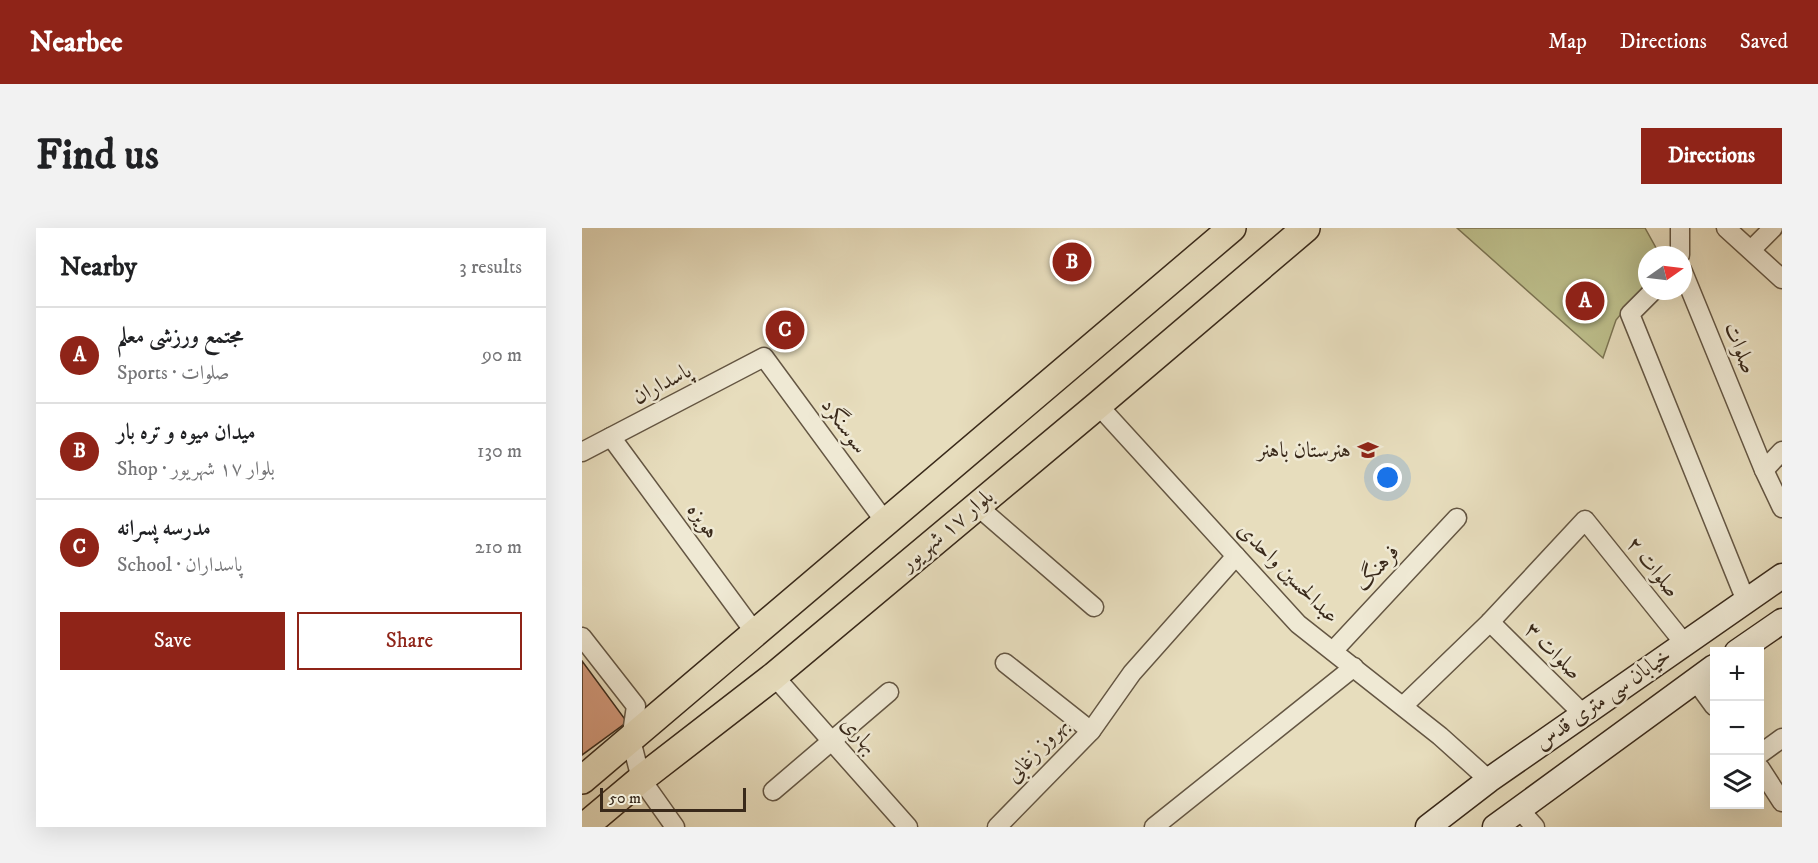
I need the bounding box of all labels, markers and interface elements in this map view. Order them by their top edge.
text: Nearbee [30,25,123,60]
text: Map [1548,29,1587,55]
text: Directions [1620,29,1707,55]
text: Saved [1740,29,1788,55]
button: Directions [1641,128,1782,184]
text: Find us [36,130,159,182]
pin: B [1052,240,1092,285]
north arrow [1638,246,1692,300]
text: Nearby [60,251,137,284]
text: 3 results [459,255,522,280]
pin: A [1566,278,1604,324]
pin: C [766,308,804,352]
street label: صلوات [1718,318,1762,378]
text: مجتمع ورزشی معلم [117,323,243,350]
text: A [73,343,86,368]
text: 90 m [482,343,522,368]
street label: پاسداران [628,356,699,412]
text: Sports · صلوات [117,361,229,386]
street label: سوسنگرد [815,393,873,459]
text: میدان میوه و تره بار [117,419,256,446]
place label: هنرستان باهنر [1256,437,1351,464]
school or university icon: هنرستان باهنر [1356,438,1380,462]
text: B [73,439,86,464]
text: 130 m [477,439,522,464]
text: Shop · بلوار ١٧ شهریور [117,457,275,482]
your location [1373,463,1402,492]
street label: بلوار ١٧ شهریور [893,483,999,578]
street label: هویزه [681,498,725,544]
text: مدرسه پسرانه [117,515,211,542]
street label: عبدالحسین واحدی [1231,516,1345,630]
street label: صلوات ۲ [1620,531,1686,603]
text: C [73,535,86,560]
text: 210 m [475,535,522,560]
street label: فرهنگ [1348,538,1405,597]
text: School · پاسداران [117,553,243,578]
button: Save [60,612,285,670]
button: Share [297,612,522,670]
street label: صلوات ۳ [1518,616,1588,686]
street label: خیابان سی متری قدس [1530,642,1677,757]
map controls [1710,647,1764,809]
button: + [1710,647,1764,701]
button: − [1710,701,1764,755]
street label: بهاری [835,710,883,760]
street label: بهروز زغابی [1000,712,1076,790]
button: layers [1710,755,1764,809]
scale bar [600,785,746,812]
text: 50 m [609,788,641,808]

